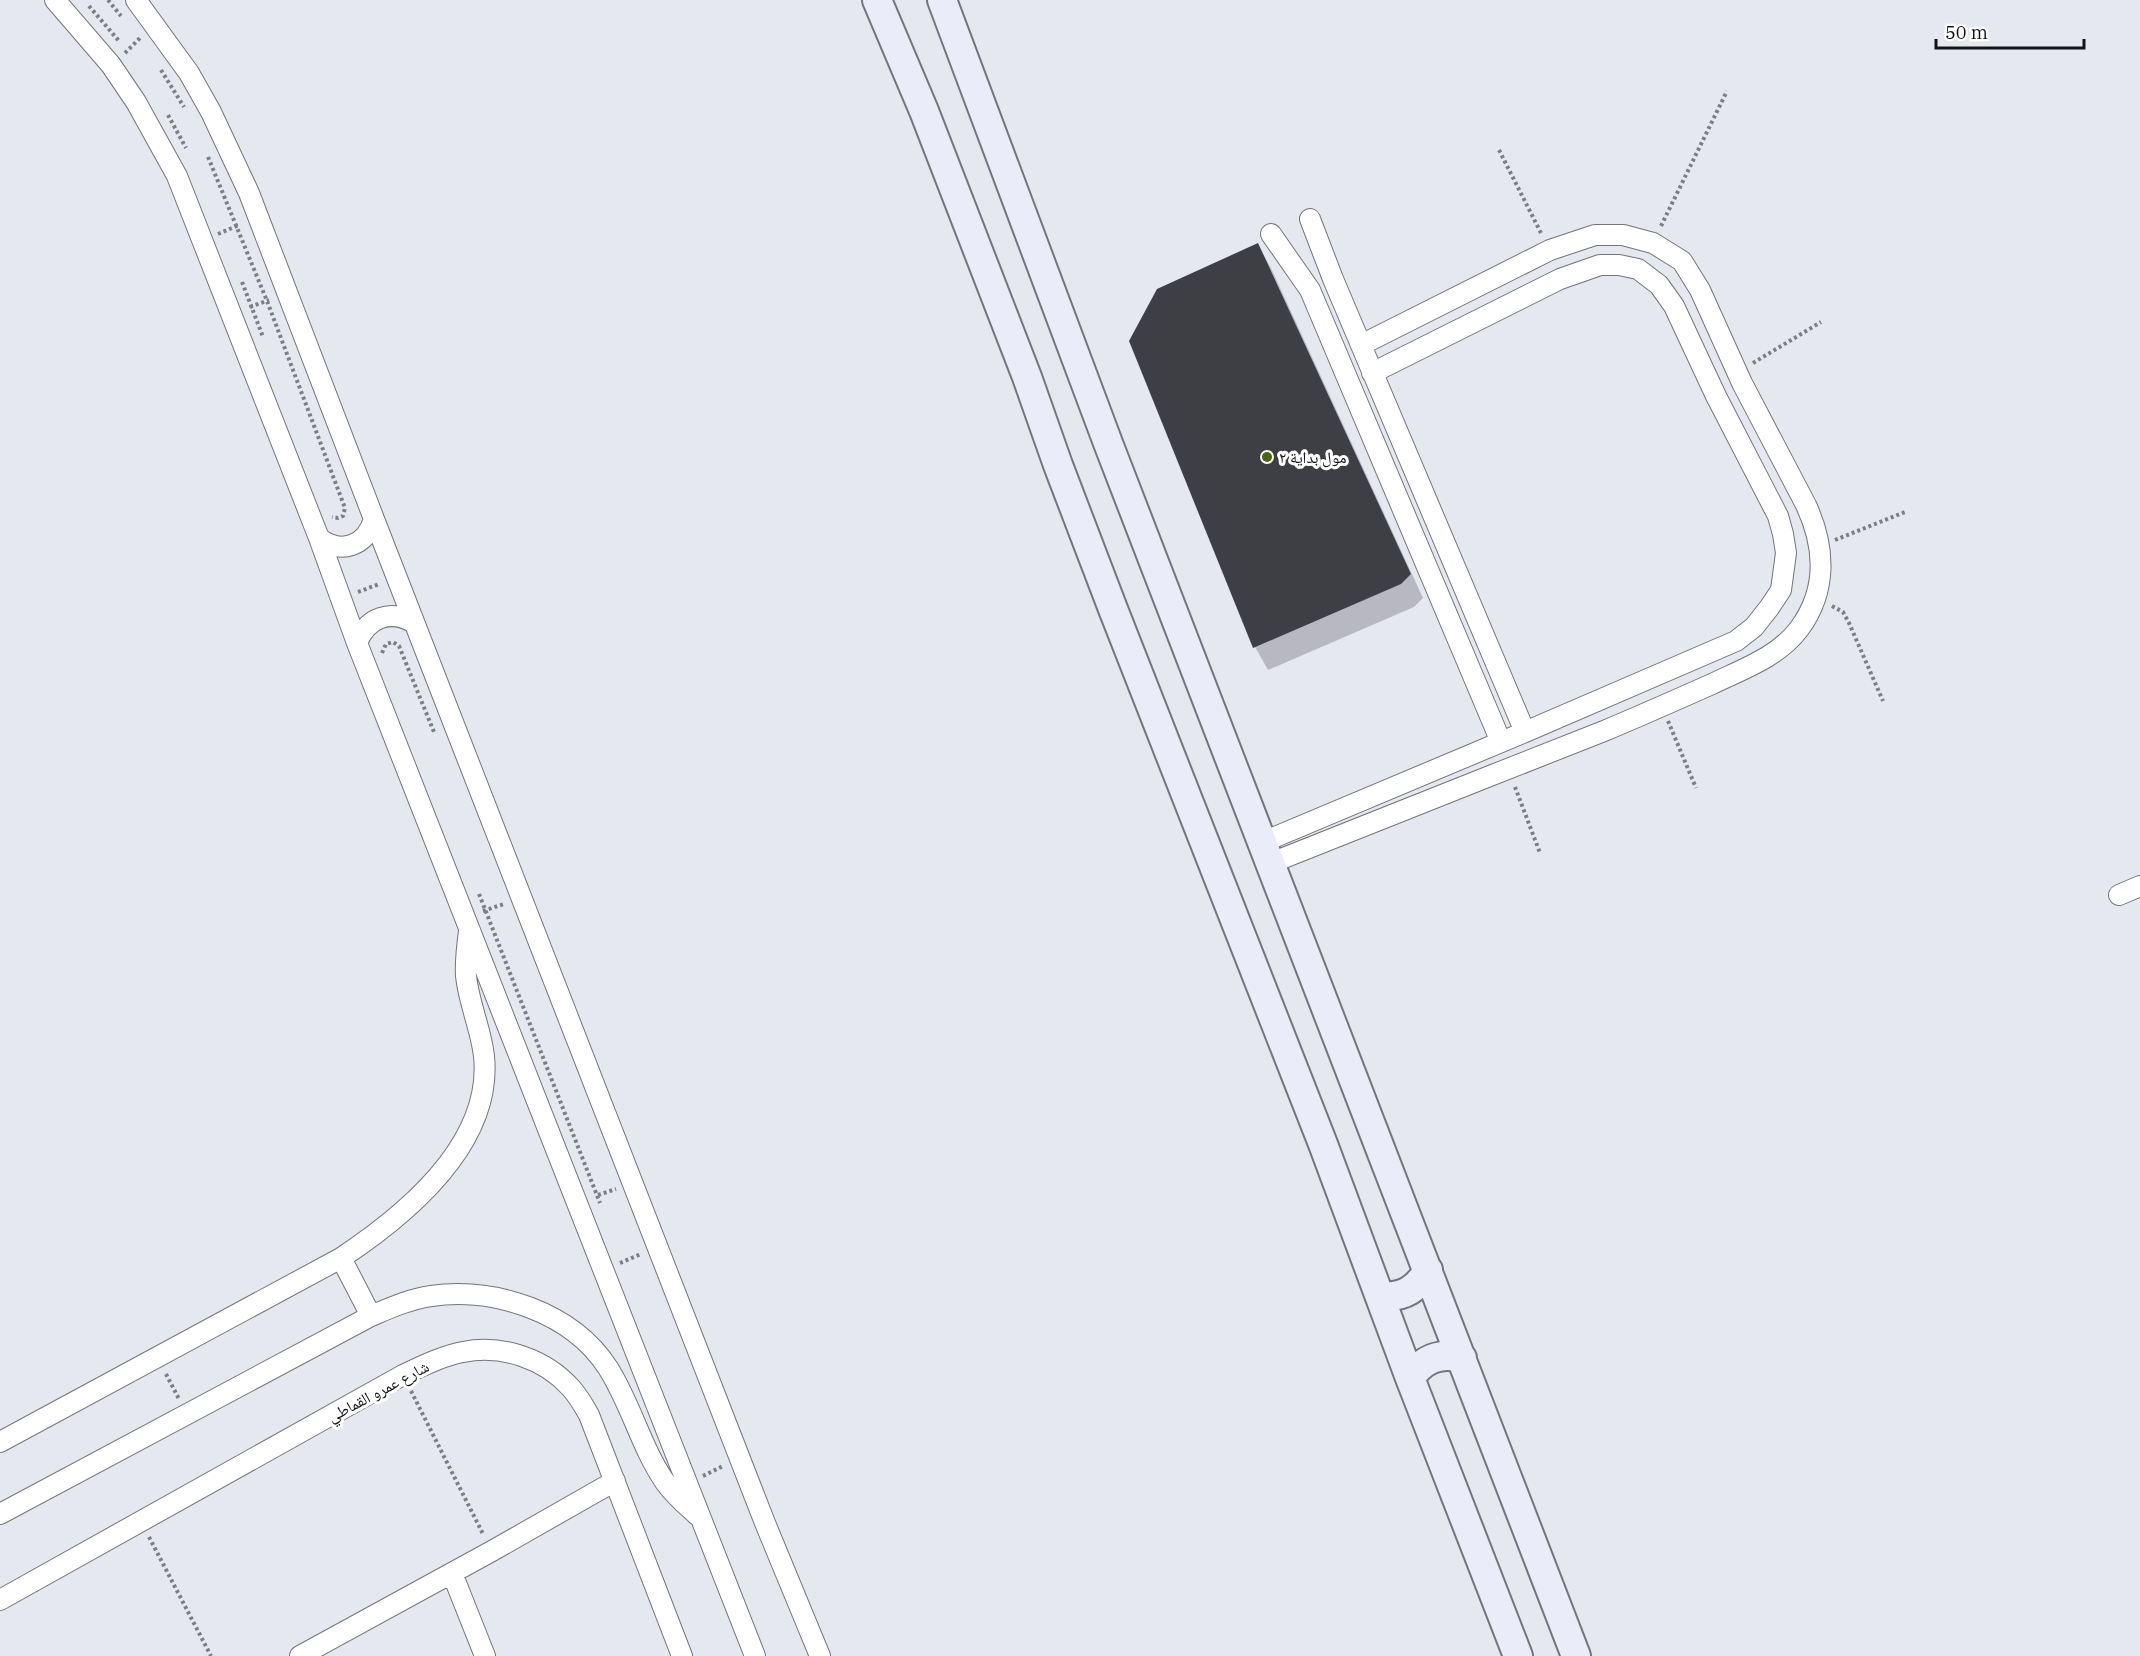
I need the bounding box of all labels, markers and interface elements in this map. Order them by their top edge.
scale bar [1936,12,2084,50]
text: 50 m [1945,21,1988,44]
place label: مول بداية ۲ [1279,447,1346,468]
marker: مول بداية ۲ [1260,450,1274,464]
street label: شارع عمرو القماطي [324,1356,434,1429]

